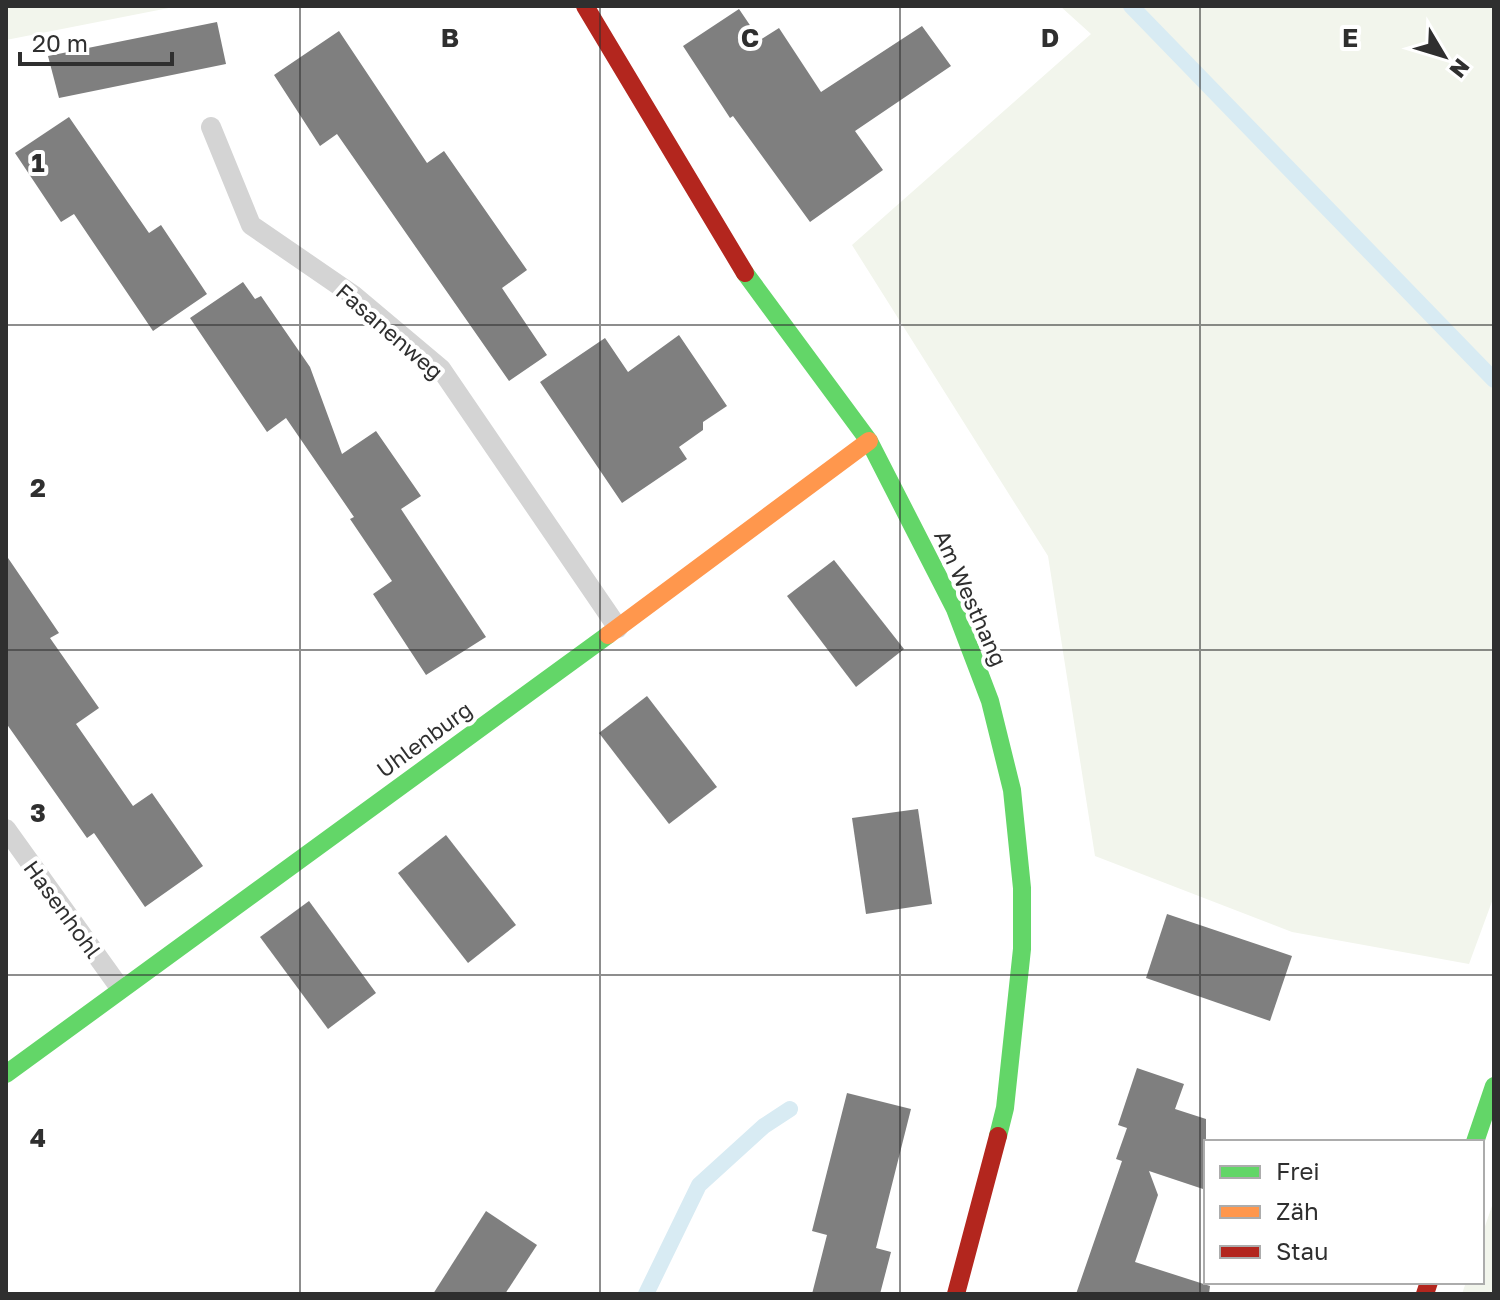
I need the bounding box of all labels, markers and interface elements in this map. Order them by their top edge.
scale bar [20,16,172,66]
north arrow [1404,16,1484,96]
text: B [441,22,459,53]
text: C [741,22,759,53]
text: D [1041,22,1059,53]
text: E [1342,22,1358,53]
text: 20 m [32,28,88,57]
text: N [1444,54,1476,84]
text: 1 [31,147,45,178]
street label: Fasanenweg [331,277,449,385]
text: 2 [30,472,46,503]
street label: Am Westhang [929,526,1013,670]
street label: Uhlenburg [371,695,477,783]
text: 3 [30,797,46,828]
street label: Hasenhohl [18,855,108,963]
text: 4 [30,1122,46,1153]
legend [1204,1140,1484,1284]
text: Frei [1276,1156,1320,1185]
text: Zäh [1276,1196,1319,1225]
text: Stau [1276,1236,1329,1265]

